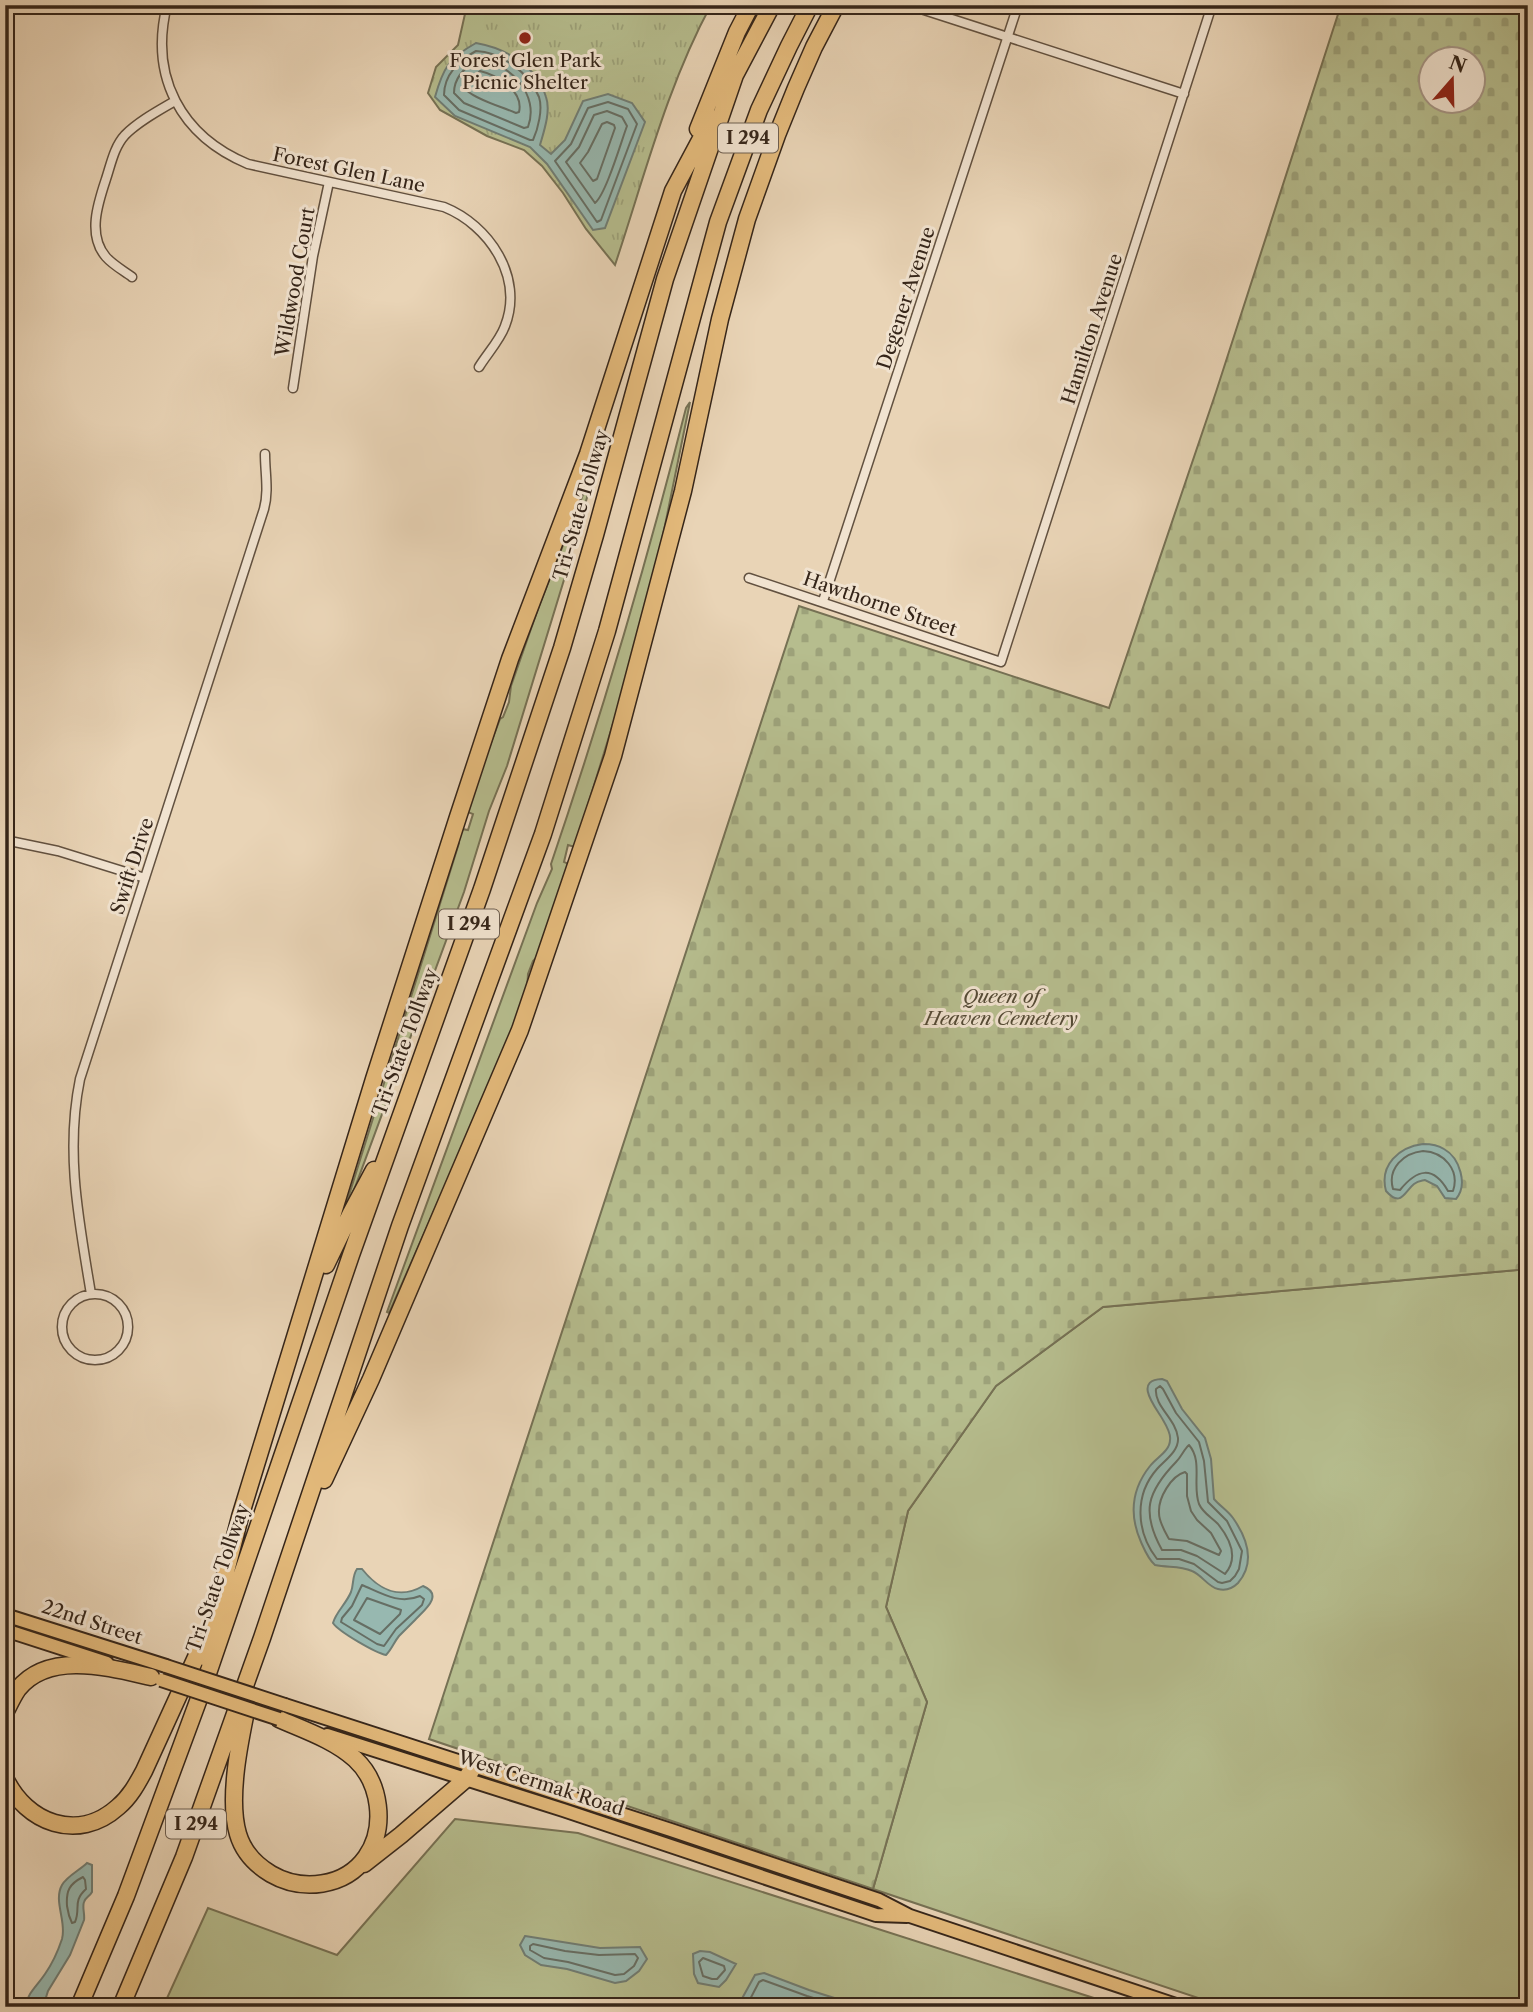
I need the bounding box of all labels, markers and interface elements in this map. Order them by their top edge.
marker: Forest Glen Park Picnic Shelter [517,30,533,46]
north arrow [1418,46,1488,116]
place label: Forest Glen Park Picnic Shelter [449,49,602,94]
text: N [1446,51,1469,78]
road number: I 294 [718,124,778,153]
street label: Forest Glen Lane [271,143,427,197]
street label: Wildwood Court [270,205,320,360]
street label: Degener Avenue [872,224,940,372]
street label: Hamilton Avenue [1057,251,1127,407]
street label: Tri-State Tollway [548,426,614,583]
street label: Hawthorne Street [800,567,960,641]
street label: Swift Drive [106,815,158,917]
road number: I 294 [439,909,499,939]
street label: Tri-State Tollway [368,964,443,1119]
park label: Queen of Heaven Cemetery [922,985,1078,1030]
street label: Tri-State Tollway [182,1500,254,1656]
street label: 22nd Street [39,1595,145,1649]
street label: West Cermak Road [454,1745,627,1821]
road number: I 294 [166,1810,226,1838]

